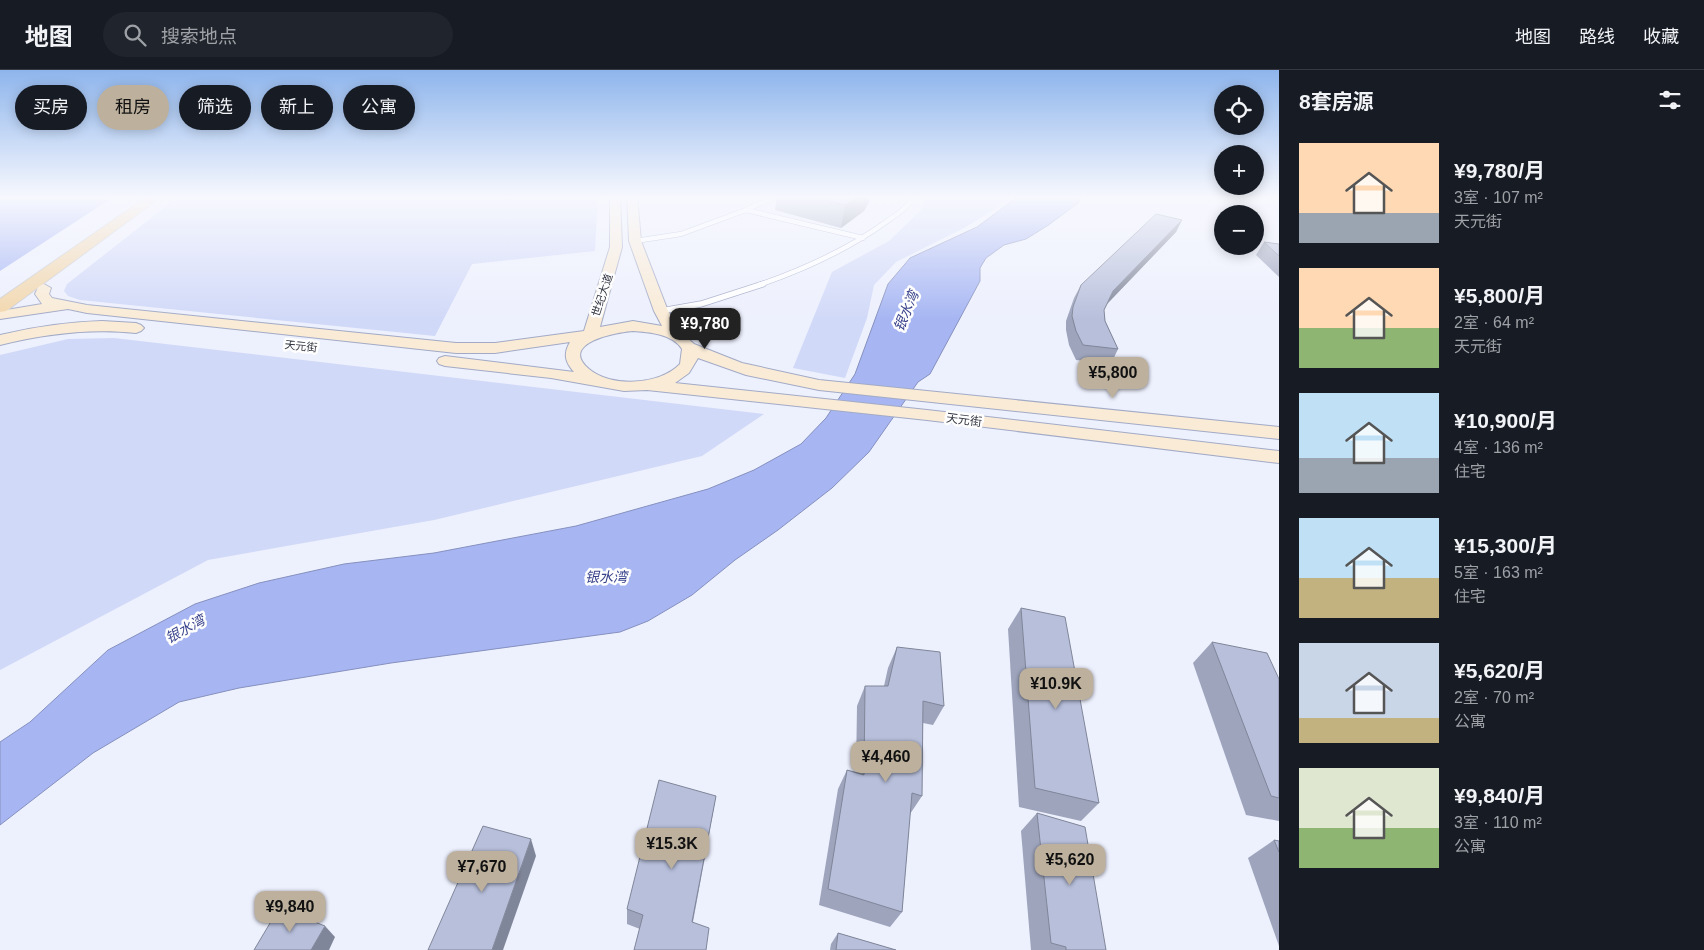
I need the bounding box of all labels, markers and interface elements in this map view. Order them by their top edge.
search box [103,12,453,57]
icon: search [121,21,149,49]
text: 地图 [25,23,73,50]
text: 搜索地点 [161,26,237,47]
text: 地图 [1515,27,1551,47]
text: 路线 [1579,27,1615,47]
text: 收藏 [1643,27,1679,47]
chip: 买房 [15,85,87,130]
chip: 租房 [97,85,169,130]
chip: 筛选 [179,85,251,130]
chip: 新上 [261,85,333,130]
chip: 公寓 [343,85,415,130]
map controls [1214,85,1264,255]
button: locate [1214,85,1264,135]
icon: filters [1656,86,1684,114]
text: 8套房源 [1299,90,1374,113]
button: + [1214,145,1264,195]
text: ¥9,780/月 [1454,159,1545,182]
icon: home [1339,163,1399,223]
text: 3室 · 107 m² [1454,189,1543,206]
button: − [1214,205,1264,255]
text: 天元街 [1454,213,1502,230]
street label: 世纪大道 [589,272,615,318]
text: ¥5,800/月 [1454,284,1545,307]
water label: 银水湾 [890,287,922,333]
icon: home [1339,288,1399,348]
pin: ¥9,780 [664,308,746,350]
text: 2室 · 64 m² [1454,314,1534,331]
text: ¥9,780 [681,315,729,332]
street label: 天元街 [284,338,318,354]
text: 天元街 [1454,338,1502,355]
pin: ¥5,800 [1072,356,1154,399]
text: ¥5,800 [1089,364,1137,381]
text: ¥10,900/月 [1454,409,1557,432]
street label: 天元街 [945,411,983,429]
icon: home [1339,413,1399,473]
text: 4室 · 136 m² [1454,439,1543,456]
text: 住宅 [1454,463,1486,480]
text: ¥15,300/月 [1454,534,1557,557]
icon: home [1339,538,1399,598]
text: 5室 · 163 m² [1454,564,1543,581]
water label: 银水湾 [585,569,629,585]
text: 住宅 [1454,588,1486,605]
water label: 银水湾 [163,611,209,646]
text: ¥5,620/月 [1454,659,1545,682]
icon: home [1339,663,1399,723]
pin: ¥10.9K [1015,668,1097,710]
text: ¥10.9K [1030,675,1082,692]
text: 2室 · 70 m² [1454,689,1534,706]
text: 公寓 [1454,713,1486,730]
pin: ¥4,460 [845,740,927,783]
text: ¥4,460 [862,748,910,765]
text: ¥9,840/月 [1454,784,1545,807]
icon: home [1339,788,1399,848]
text: 3室 · 110 m² [1454,814,1542,831]
pin: ¥15.3K [631,828,713,870]
text: ¥15.3K [646,835,698,852]
text: 公寓 [1454,838,1486,855]
pin: ¥5,620 [1029,844,1111,886]
pin: ¥7,670 [441,850,523,893]
text: ¥5,620 [1046,851,1094,868]
text: ¥7,670 [458,858,506,875]
pin: ¥9,840 [249,890,331,933]
text: ¥9,840 [266,898,314,915]

